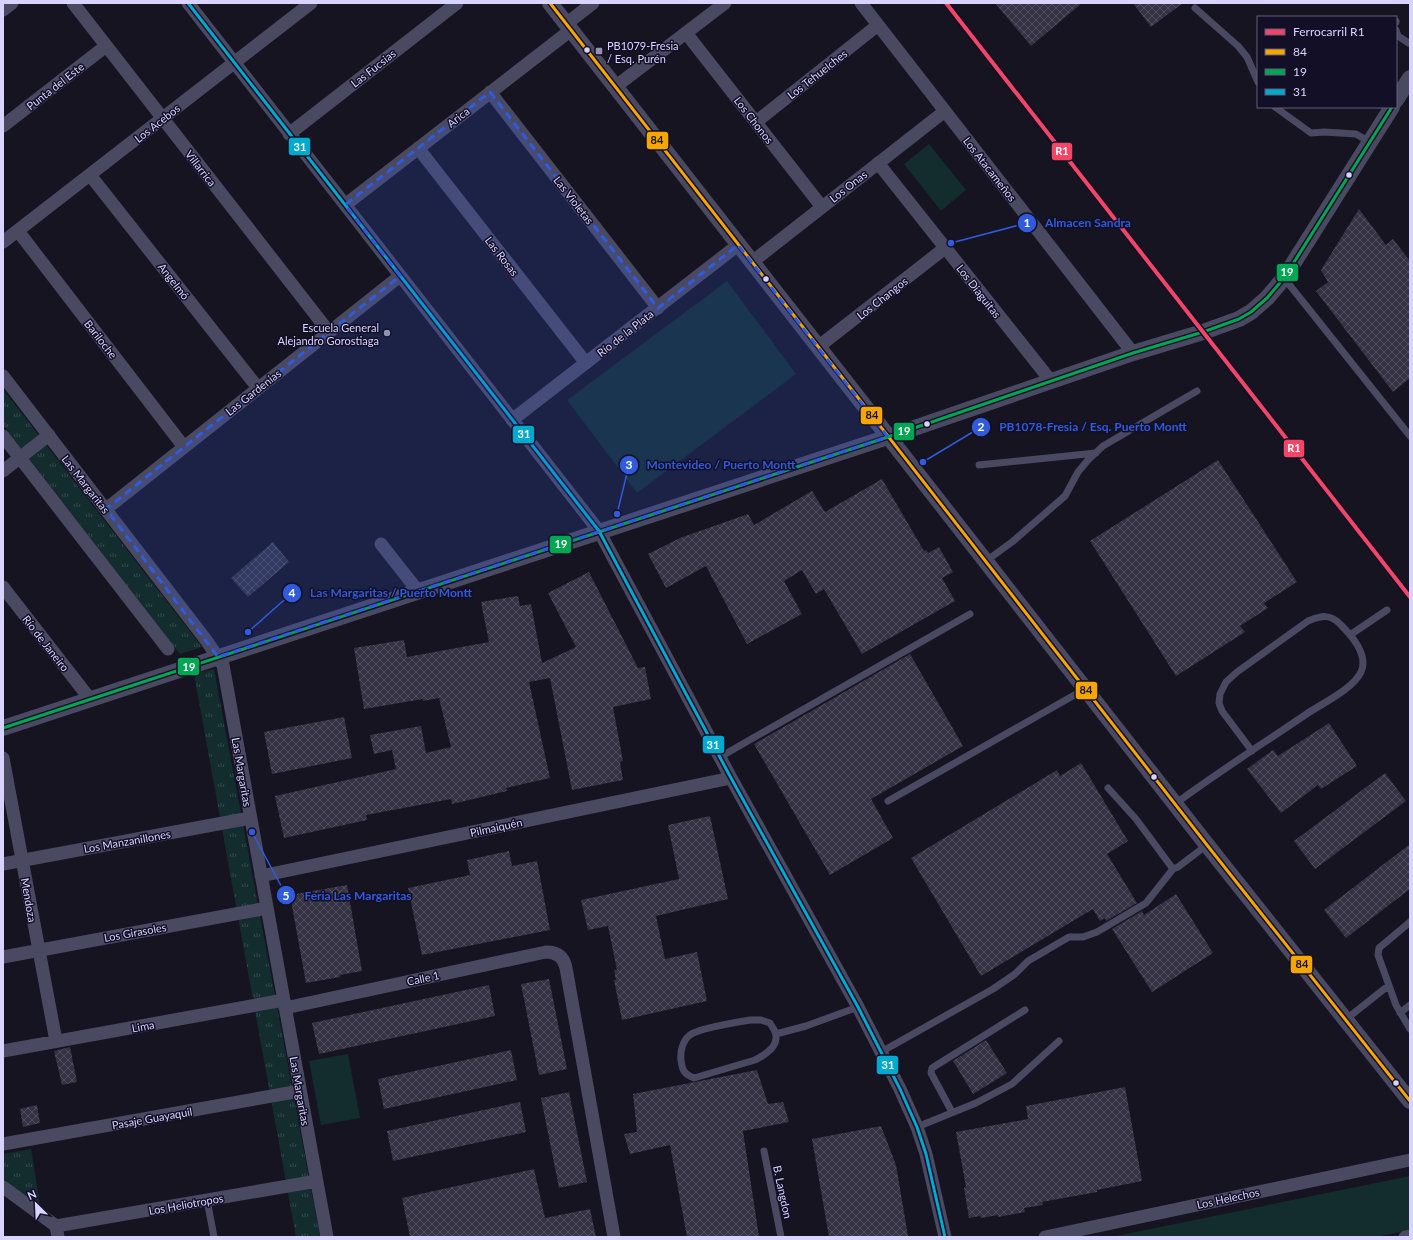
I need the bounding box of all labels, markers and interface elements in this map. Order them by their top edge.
legend [1257,16,1397,108]
text: Ferrocarril R1 [1293,24,1365,39]
place label: PB1079-Fresia / Esq. Purén [607,39,679,65]
text: 84 [1293,44,1307,59]
unlabelled marker [582,45,592,55]
street label: Las Fucsias [348,46,398,90]
marker: PB1079-Fresia / Esq. Purén [594,46,604,56]
street label: Los Tehuelches [784,46,850,101]
street label: Punta del Este [24,59,86,112]
text: 19 [1293,64,1307,79]
text: 31 [1293,84,1307,99]
street label: Los Chonos [732,94,776,146]
street label: Los Acebos [132,101,183,145]
street label: Arica [444,104,472,130]
line badge: 84 [646,131,669,150]
text: 84 [651,133,664,146]
street label: Los Atacameños [961,134,1019,204]
line badge: 31 [288,137,311,156]
text: 31 [294,140,306,153]
line badge: R1 [1051,142,1073,161]
text: R1 [1055,144,1069,157]
street label: Villarrica [183,147,219,189]
street label: Los Onas [827,167,870,205]
unlabelled marker [1344,170,1354,180]
street label: Las Violetas [551,173,597,227]
callout: Almacen Sandra [1017,211,1139,235]
text: 1 [1024,215,1031,230]
text: Almacen Sandra [1044,215,1131,230]
street label: Las Rosas [483,234,522,278]
street label: Angelmó [156,260,192,302]
street label: Los Diaguitas [954,262,1004,320]
line badge: 19 [1276,263,1299,282]
text: 19 [1281,265,1293,278]
unlabelled marker [761,274,771,284]
street label: Los Changos [854,274,910,322]
street label: Río de la Plata [594,307,656,359]
street label: Bariloche [82,317,120,361]
place label: Escuela General Alejandro Gorostiaga [278,321,379,347]
marker: Escuela General Alejandro Gorostiaga [382,328,392,338]
street label: Las Gardenias [223,366,284,418]
line badge: 84 [860,406,883,425]
text: 84 [866,408,879,421]
callout: PB1078-Fresia / Esq. Puerto Montt [971,415,1194,439]
unlabelled marker [922,419,932,429]
text: 2 [978,419,985,434]
text: PB1078-Fresia / Esq. Puerto Montt [999,419,1187,434]
line badge: 19 [893,422,915,441]
text: 19 [898,424,910,437]
line badge: 31 [512,425,535,444]
text: 31 [518,427,530,440]
line badge: R1 [1283,439,1305,458]
text: R1 [1287,441,1301,454]
street label: Las Margaritas [59,452,113,516]
callout: Montevideo / Puerto Montt [619,453,804,477]
text: 3 [626,457,633,472]
text: Montevideo / Puerto Montt [647,457,796,472]
line badge: 19 [549,535,572,554]
text: 19 [555,537,567,550]
callout: Las Margaritas / Puerto Montt [282,581,480,605]
text: 4 [289,585,296,600]
text: Las Margaritas / Puerto Montt [310,585,472,600]
street label: Río de Janeiro [20,612,72,674]
line badge: 19 [177,657,200,676]
text: 19 [183,660,195,673]
line badge: 84 [1075,681,1098,700]
text: 84 [1080,683,1093,696]
line badge: 31 [702,735,725,754]
street label: Las Margaritas [230,736,255,808]
text: 31 [707,738,719,751]
unlabelled marker [1149,772,1159,782]
street label: Pilmaiquén [469,815,523,839]
street label: Los Manzanillones [83,827,172,855]
street label: Mendoza [19,877,39,923]
callout: Feria Las Margaritas [276,883,419,907]
text: 5 [283,888,290,903]
text: Feria Las Margaritas [304,888,412,903]
street label: Los Girasoles [103,920,168,944]
line badge: 84 [1290,955,1313,974]
text: 84 [1296,957,1309,970]
street label: Calle 1 [406,968,440,988]
street label: Lima [131,1018,155,1034]
street label: Las Margaritas [288,1055,313,1127]
line badge: 31 [876,1055,899,1075]
text: 31 [882,1058,894,1071]
unlabelled marker [1391,1078,1401,1088]
street label: Pasaje Guayaquil [111,1105,193,1131]
street label: B. Langdon [771,1164,795,1220]
north arrow [16,1184,56,1224]
street label: Los Helechos [1195,1185,1261,1211]
text: N [25,1187,38,1202]
street label: Los Heliotropos [148,1191,225,1217]

